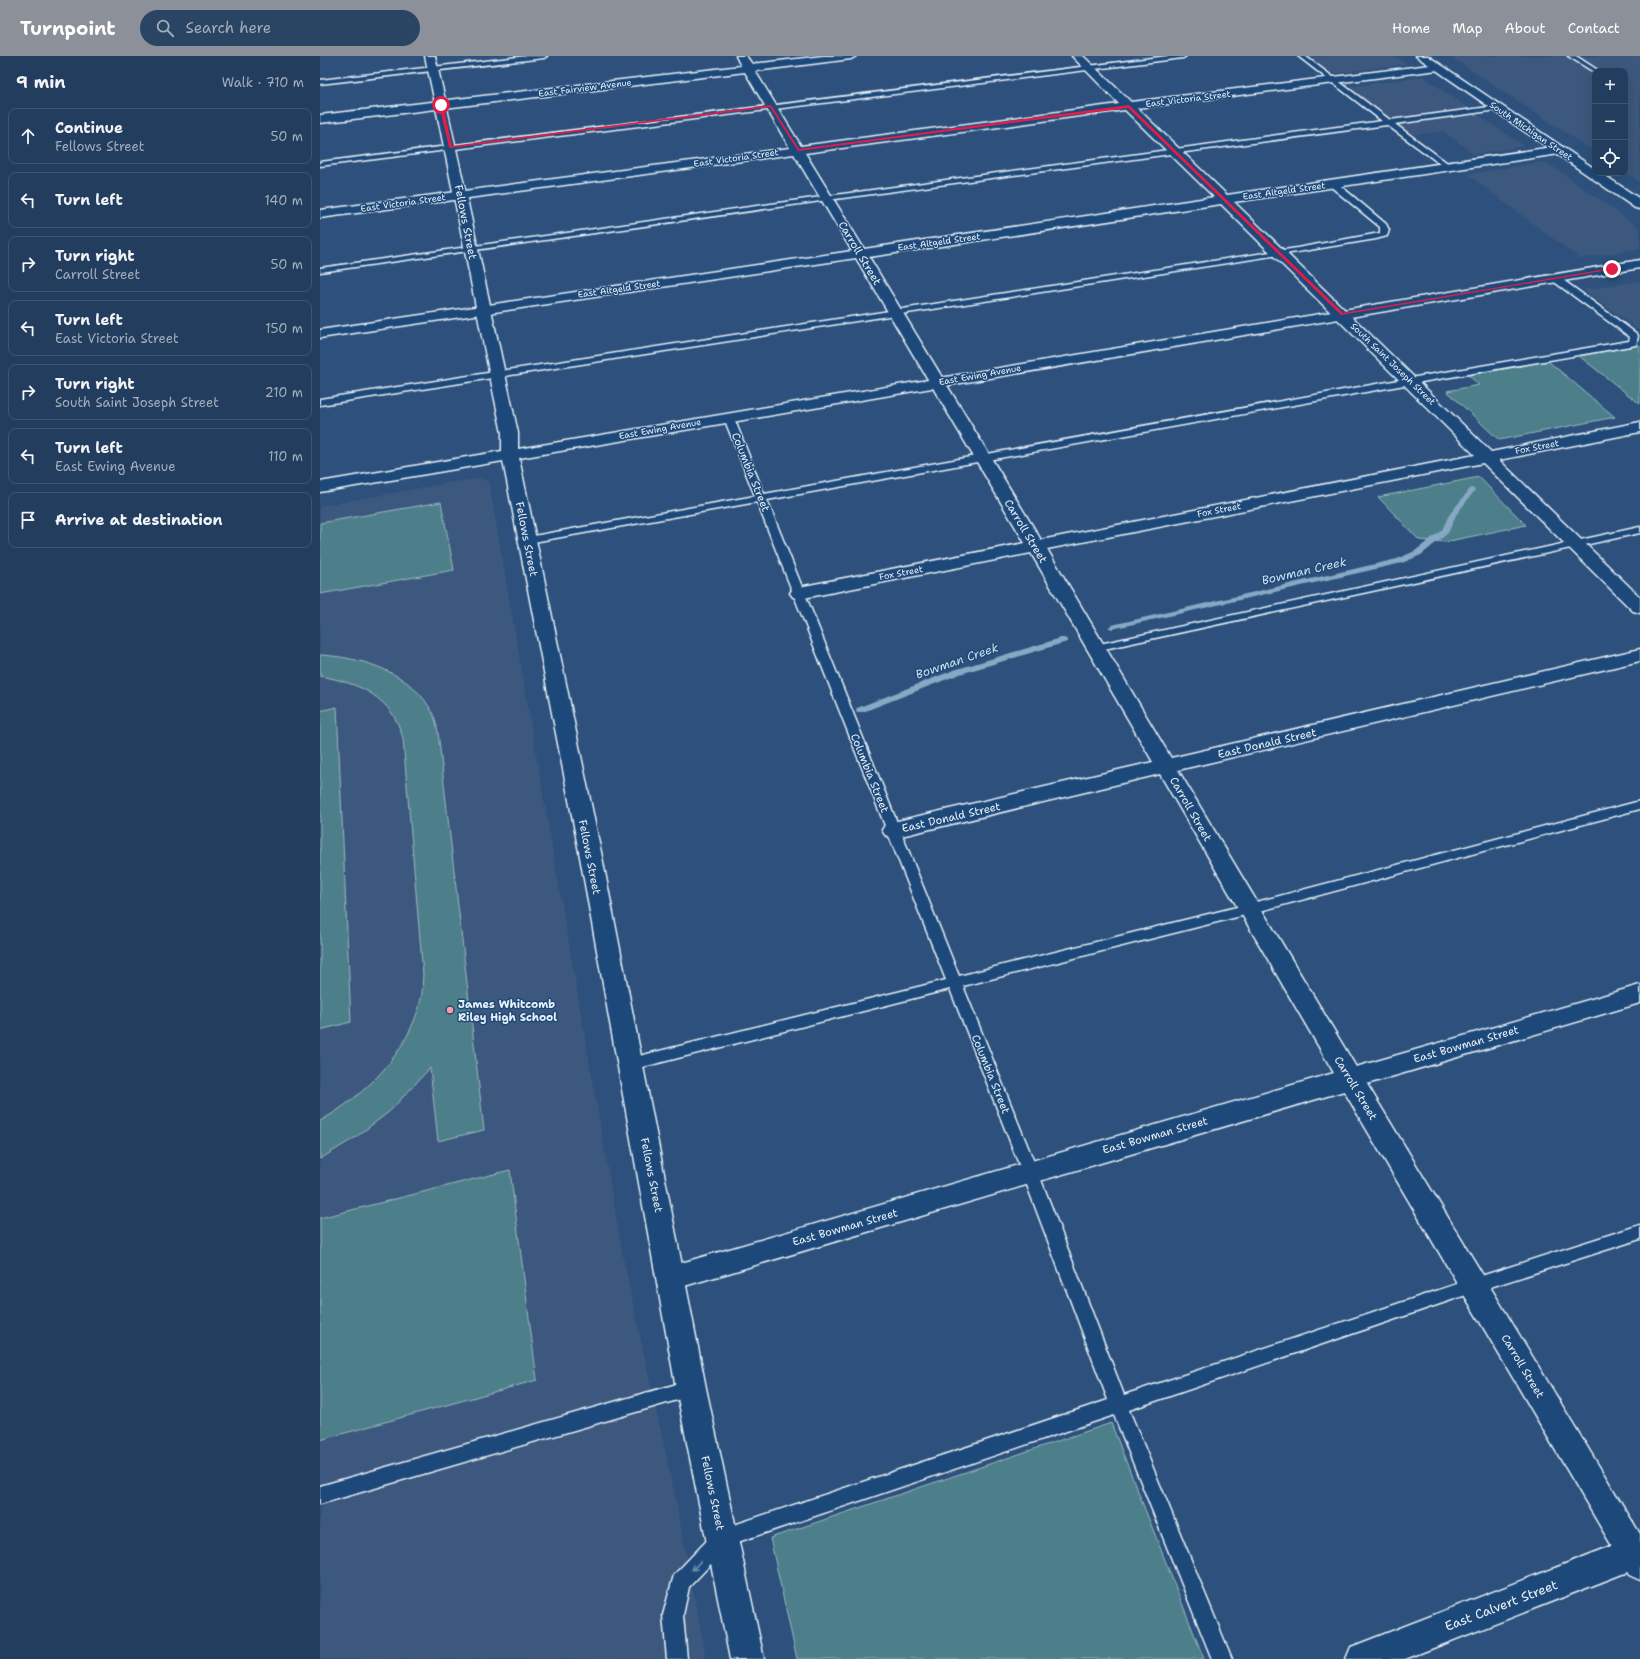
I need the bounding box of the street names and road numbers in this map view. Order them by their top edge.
street label: East Fairview Avenue [538,76,632,100]
street label: East Victoria Street [1145,88,1231,110]
street label: South Michigan Street [1487,99,1575,163]
street label: East Victoria Street [693,146,779,170]
street label: East Altgeld Street [1242,179,1326,203]
street label: Fellows Street [451,184,480,261]
street label: East Victoria Street [360,191,446,215]
street label: Carroll Street [835,218,885,288]
street label: East Altgeld Street [897,230,981,254]
street label: East Altgeld Street [577,277,661,301]
street label: South Saint Joseph Street [1348,320,1438,408]
street label: East Ewing Avenue [938,362,1022,388]
street label: East Ewing Avenue [618,416,702,442]
street label: Columbia Street [728,430,773,514]
street label: Fox Street [1514,437,1560,457]
street label: Carroll Street [1001,496,1051,566]
street label: Fox Street [1196,500,1242,520]
street label: Fellows Street [512,501,541,578]
street label: Fox Street [878,563,924,583]
street label: East Donald Street [1216,725,1318,762]
street label: Columbia Street [847,731,892,815]
street label: Carroll Street [1166,774,1215,844]
street label: East Donald Street [900,799,1002,836]
street label: Fellows Street [575,819,604,896]
street label: East Bowman Street [1412,1022,1521,1067]
street label: Columbia Street [968,1032,1013,1116]
street label: Carroll Street [1331,1053,1381,1123]
street label: East Bowman Street [1101,1113,1210,1158]
street label: Fellows Street [637,1137,666,1214]
street label: East Bowman Street [791,1205,900,1250]
street label: Carroll Street [1498,1331,1548,1401]
street label: Fellows Street [697,1455,728,1532]
street label: East Calvert Street [1442,1576,1560,1635]

